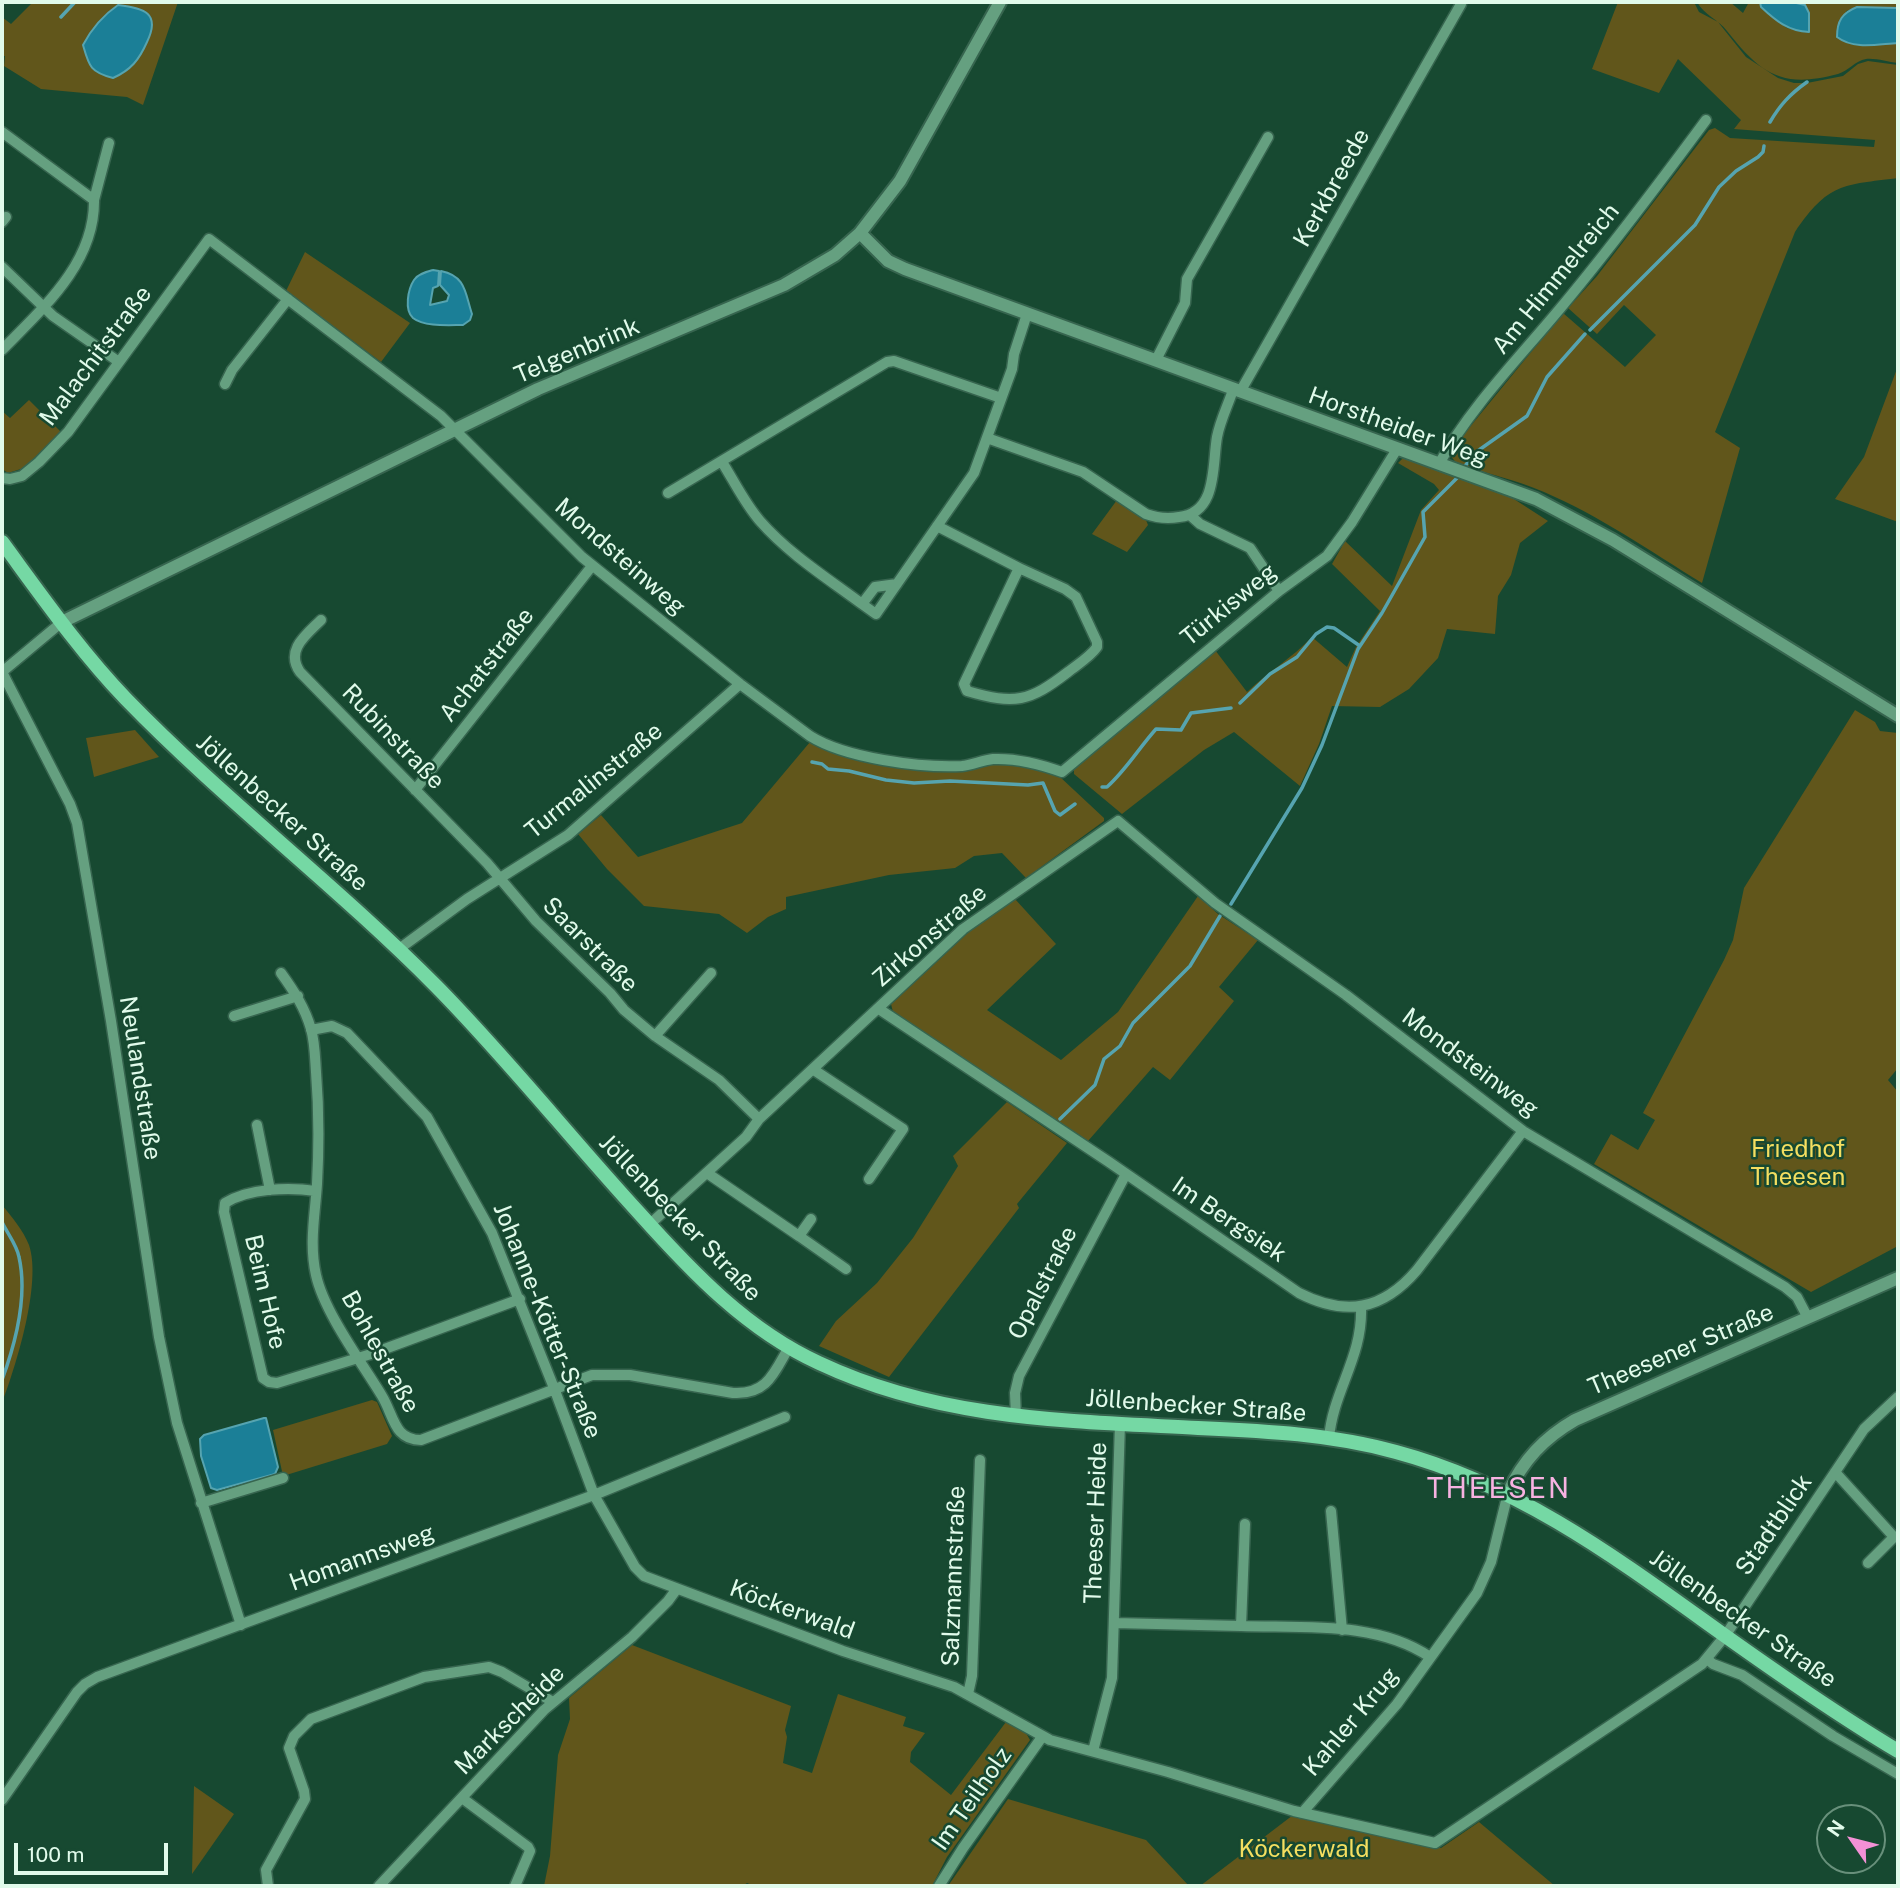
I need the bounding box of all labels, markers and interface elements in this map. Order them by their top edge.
street label: Kerkbreede [1288,124,1376,252]
street label: Am Himmelreich [1486,198,1626,360]
street label: Malachitstraße [34,280,158,432]
street label: Telgenbrink [510,312,644,390]
street label: Horstheider Weg [1304,381,1492,473]
street label: Mondsteinweg [549,492,691,622]
street label: Türkisweg [1175,558,1283,652]
street label: Achatstraße [434,602,540,728]
street label: Rubinstraße [336,678,450,796]
street label: Turmalinstraße [519,717,669,845]
street label: Jöllenbecker Straße [190,728,374,898]
street label: Zirkonstraße [867,879,993,993]
street label: Saarstraße [536,891,644,999]
street label: Neulandstraße [113,994,167,1162]
street label: Mondsteinweg [1396,1002,1544,1124]
street label: Jöllenbecker Straße [593,1128,767,1308]
park label: Friedhof Theesen [1751,1136,1845,1192]
street label: Im Bergsiek [1166,1171,1292,1269]
street label: Johanne-Kötter-Straße [487,1199,607,1443]
street label: Opalstraße [1002,1222,1084,1344]
street label: Beim Hofe [238,1232,292,1352]
street label: Bohlestraße [335,1286,425,1418]
street label: Theesener Straße [1584,1298,1778,1402]
street label: Jöllenbecker Straße [1085,1384,1307,1428]
street label: Theeser Heide [1079,1442,1113,1604]
street label: Stadtblick [1730,1469,1818,1581]
district label: THEESEN [1428,1472,1570,1506]
street label: Salzmannstraße [936,1485,972,1667]
street label: Homannsweg [285,1518,439,1598]
street label: Jöllenbecker Straße [1644,1544,1842,1694]
street label: Köckerwald [726,1574,858,1646]
street label: Markscheide [449,1659,571,1781]
street label: Kahler Krug [1297,1662,1405,1782]
street label: Im Teilholz [926,1742,1018,1856]
north arrow [1816,1804,1886,1874]
text: N [1822,1816,1849,1841]
scale bar [18,1828,172,1872]
park label: Köckerwald [1238,1836,1370,1864]
text: 100 m [27,1842,84,1867]

